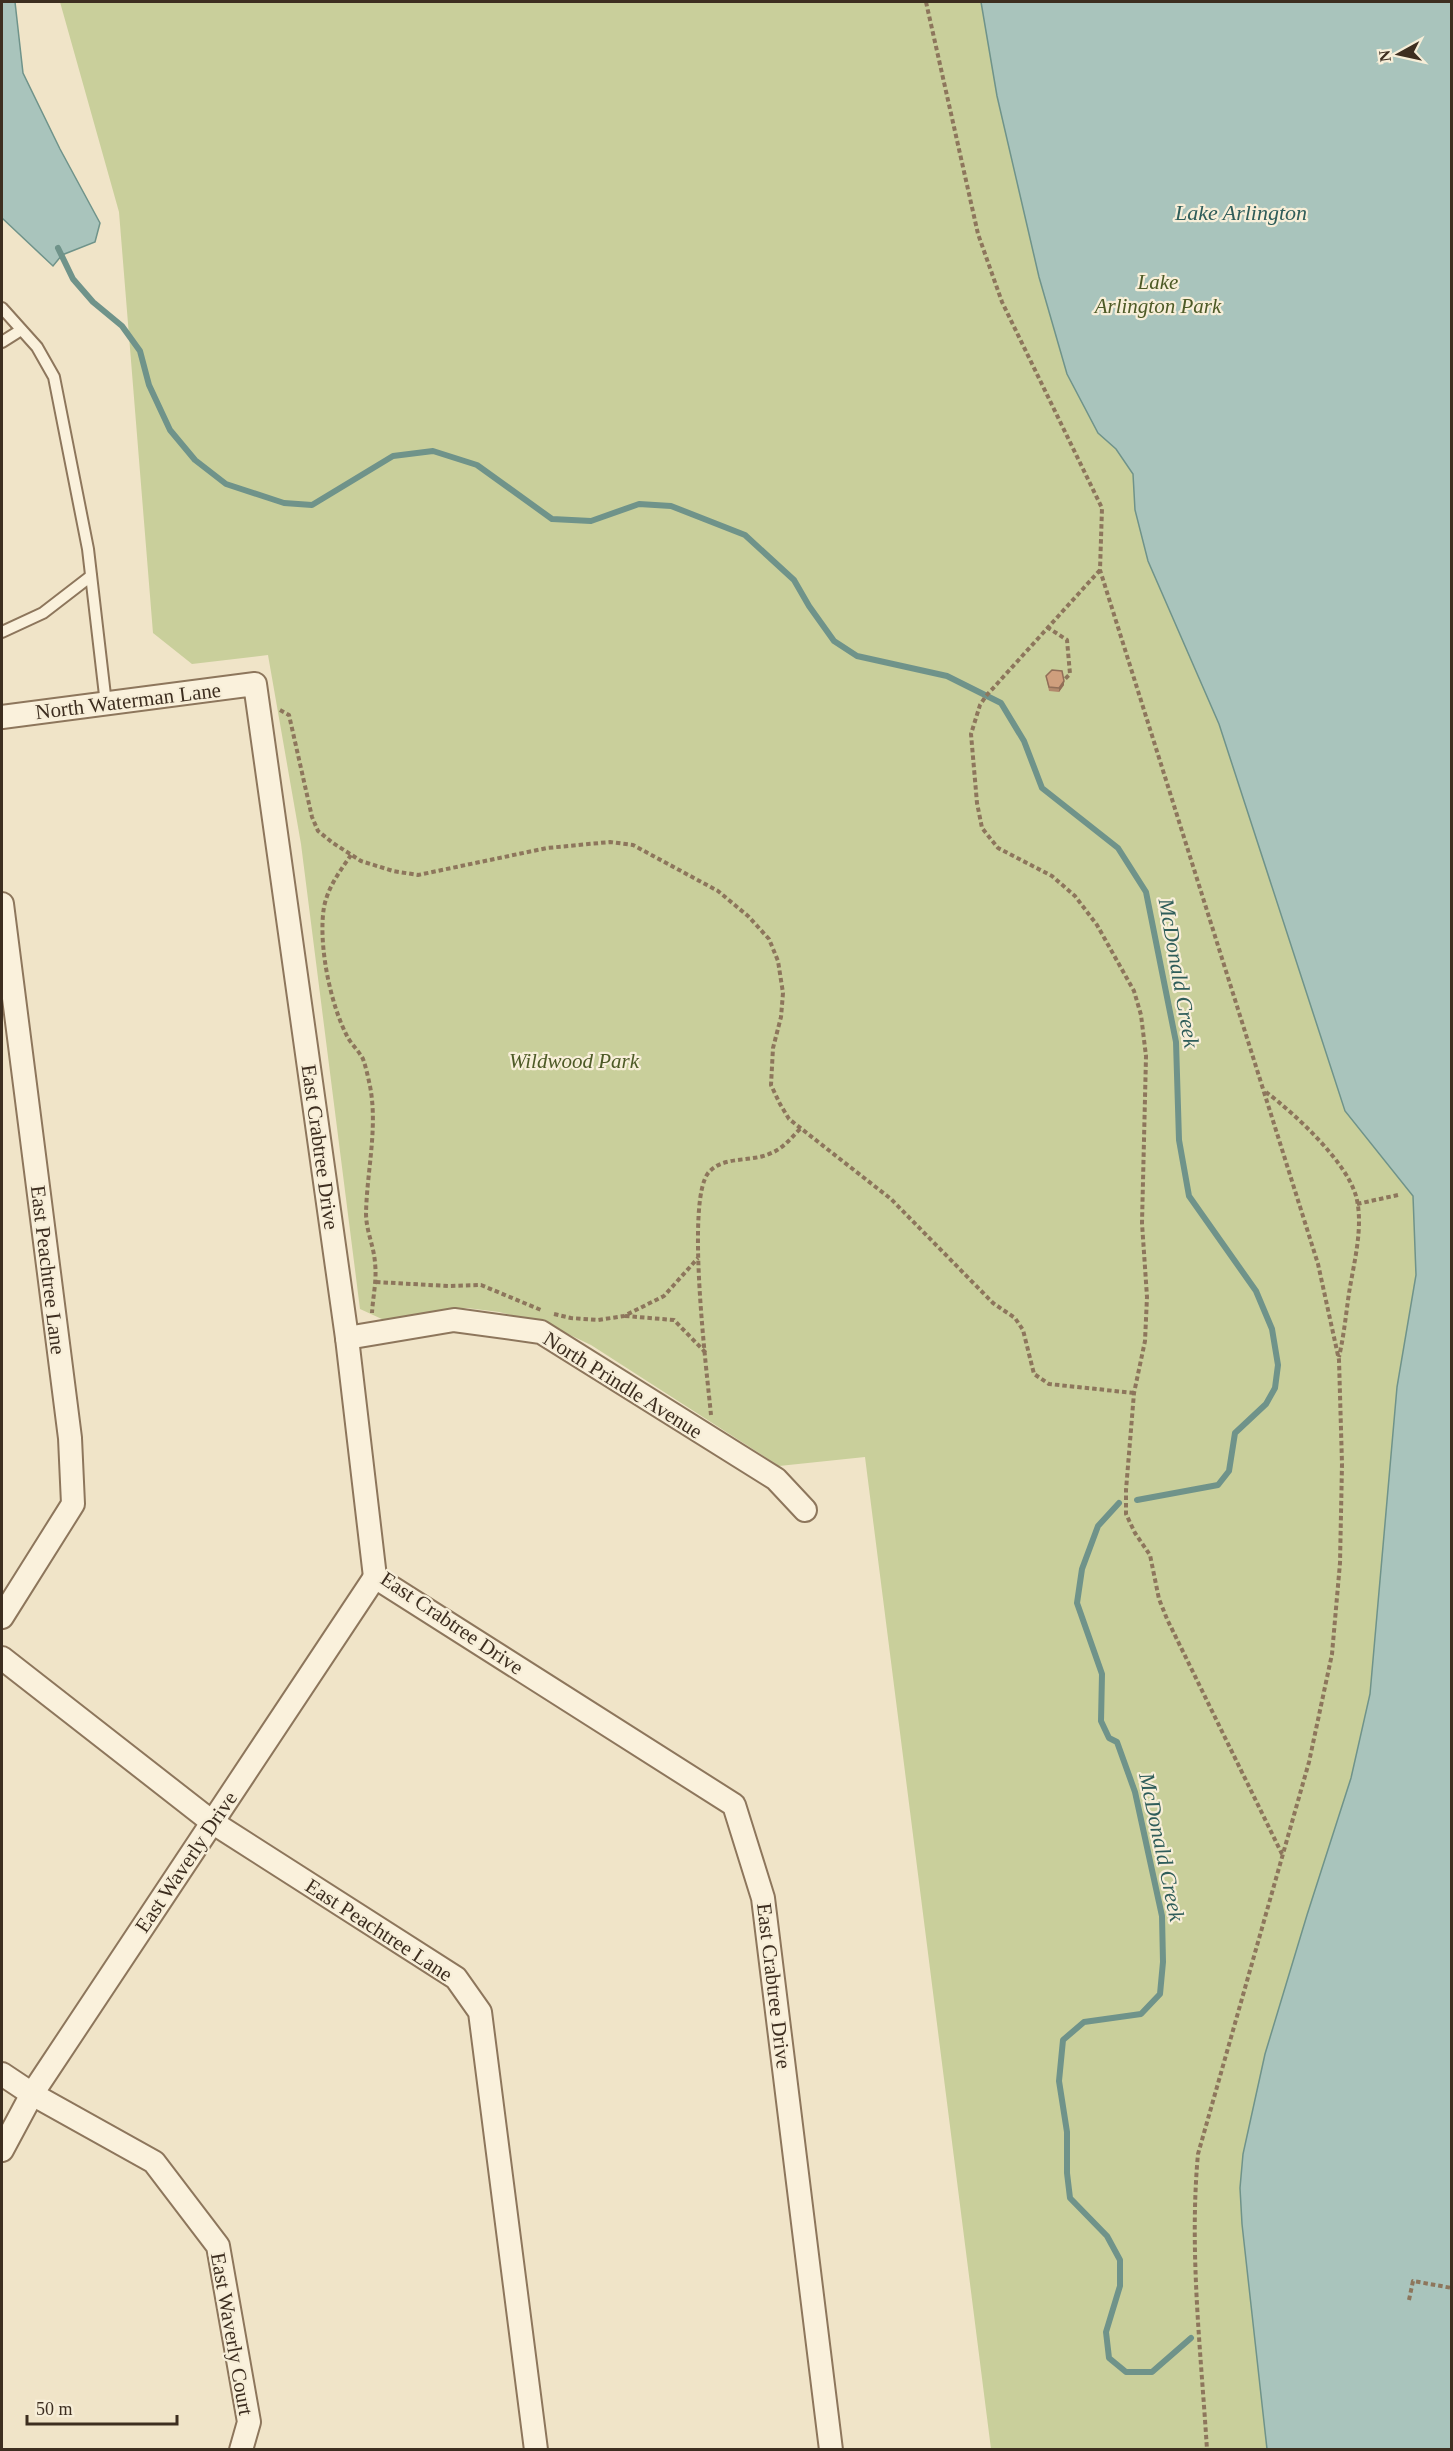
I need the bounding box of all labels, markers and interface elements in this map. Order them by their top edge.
north arrow [1369,24,1429,84]
text: N [1375,49,1394,63]
water label: Lake Arlington [1174,200,1307,225]
park label: Lake Arlington Park [1093,270,1222,318]
street label: North Waterman Lane [34,678,222,724]
water label: McDonald Creek [1153,895,1205,1051]
park label: Wildwood Park [509,1049,640,1073]
street label: East Crabtree Drive [297,1063,343,1231]
street label: East Peachtree Lane [26,1184,70,1356]
street label: North Prindle Avenue [539,1326,707,1444]
street label: East Crabtree Drive [376,1566,528,1680]
water label: McDonald Creek [1134,1769,1190,1925]
street label: East Waverly Drive [130,1787,242,1937]
street label: East Peachtree Lane [301,1874,457,1986]
street label: East Crabtree Drive [752,1902,796,2070]
street label: East Waverly Court [206,2251,258,2417]
scale bar [27,2388,177,2426]
text: 50 m [36,2399,73,2419]

